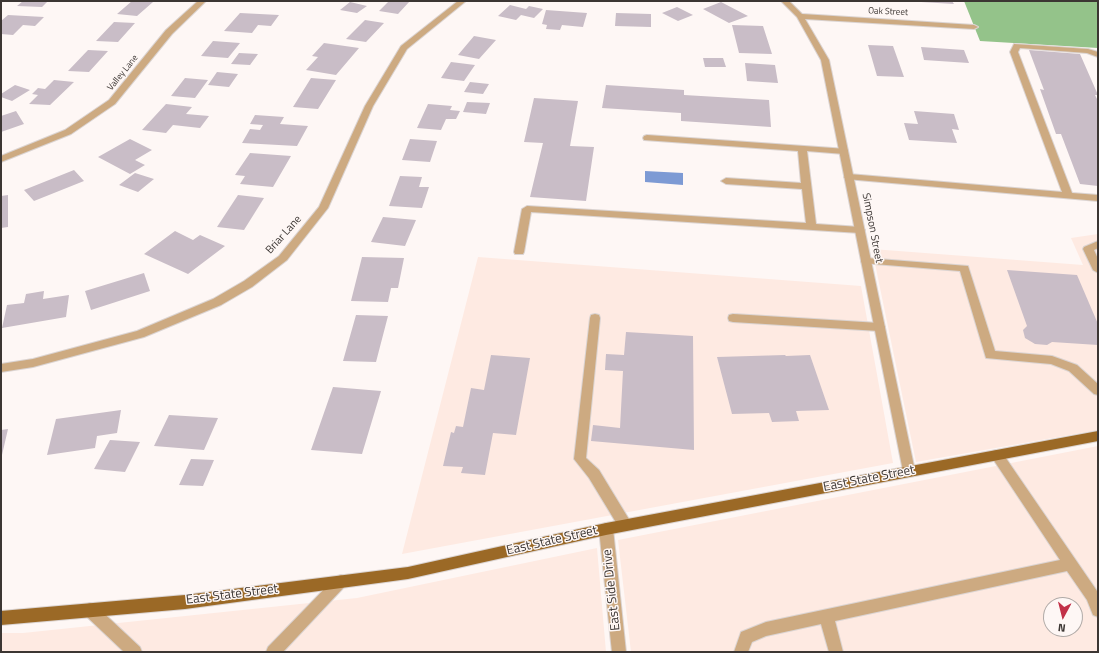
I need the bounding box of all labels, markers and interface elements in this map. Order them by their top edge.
street label: Oak Street [868,6,908,18]
street label: Valley Lane [105,53,141,93]
street label: Simpson Street [859,192,885,264]
street label: Briar Lane [263,213,305,257]
street label: East State Street [822,463,916,495]
street label: East State Street [505,523,599,559]
street label: East Side Drive [600,549,624,631]
street label: East State Street [185,582,279,608]
north arrow [1043,597,1083,637]
text: N [1057,620,1066,636]

